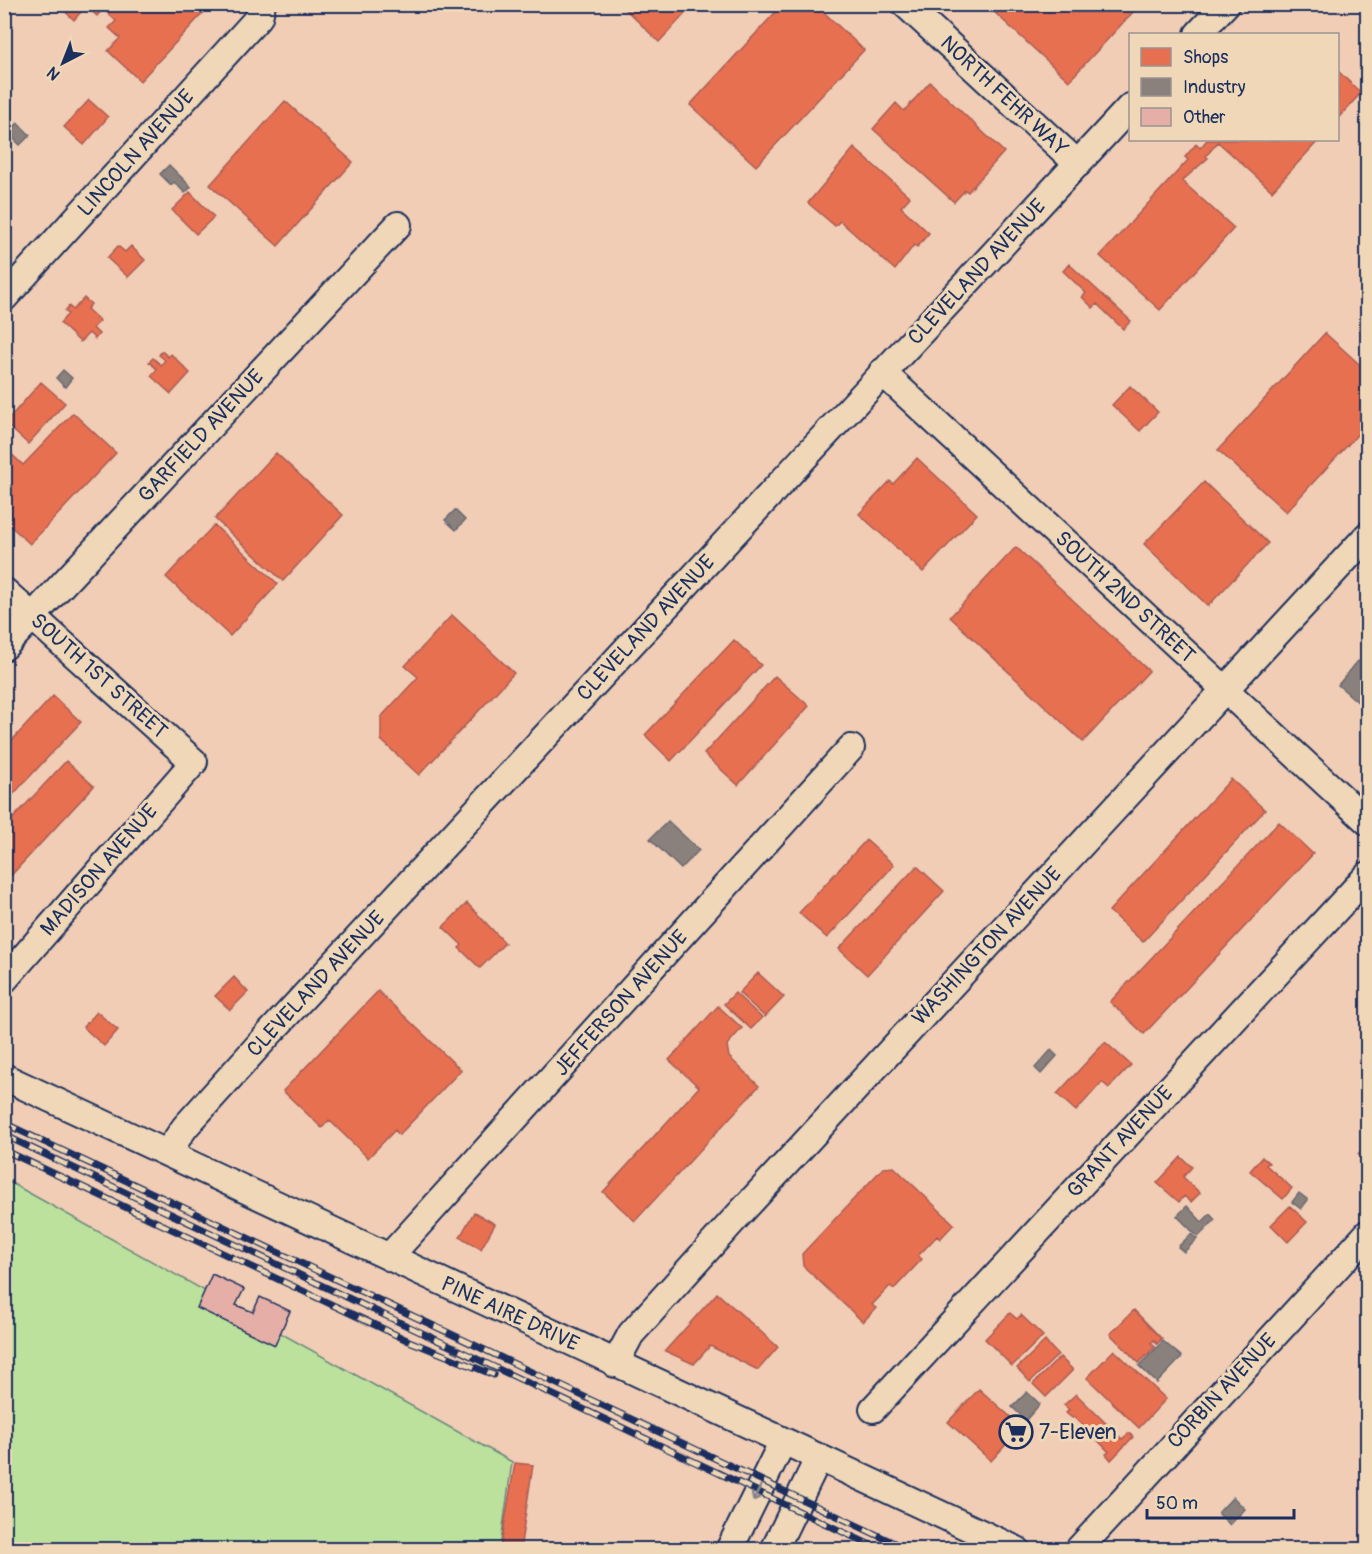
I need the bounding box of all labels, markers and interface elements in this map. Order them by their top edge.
street label: NORTH FEHR WAY [934,30,1074,162]
north arrow [33,33,93,93]
legend [1129,33,1339,141]
text: Shops [1183,46,1228,69]
text: N [43,62,64,84]
text: Industry [1183,76,1246,99]
street label: LINCOLN AVENUE [72,84,200,222]
text: Other [1183,106,1226,129]
street label: CLEVELAND AVENUE [902,193,1052,351]
street label: GARFIELD AVENUE [132,364,270,508]
street label: SOUTH 2ND STREET [1049,525,1201,669]
street label: CLEVELAND AVENUE [571,549,721,707]
street label: SOUTH 1ST STREET [25,607,173,745]
street label: MADISON AVENUE [34,798,164,942]
street label: WASHINGTON AVENUE [906,861,1068,1031]
street label: CLEVELAND AVENUE [241,905,391,1063]
street label: JEFFERSON AVENUE [548,924,694,1082]
street label: GRANT AVENUE [1061,1080,1179,1204]
street label: PINE AIRE DRIVE [437,1270,583,1358]
street label: CORBIN AVENUE [1162,1328,1282,1454]
supermarket icon: 7-Eleven [998,1414,1034,1450]
place label: 7-Eleven [1039,1419,1117,1446]
scale bar [1147,1482,1294,1520]
one-way arrow [751,1484,762,1502]
text: 50 m [1156,1492,1198,1515]

